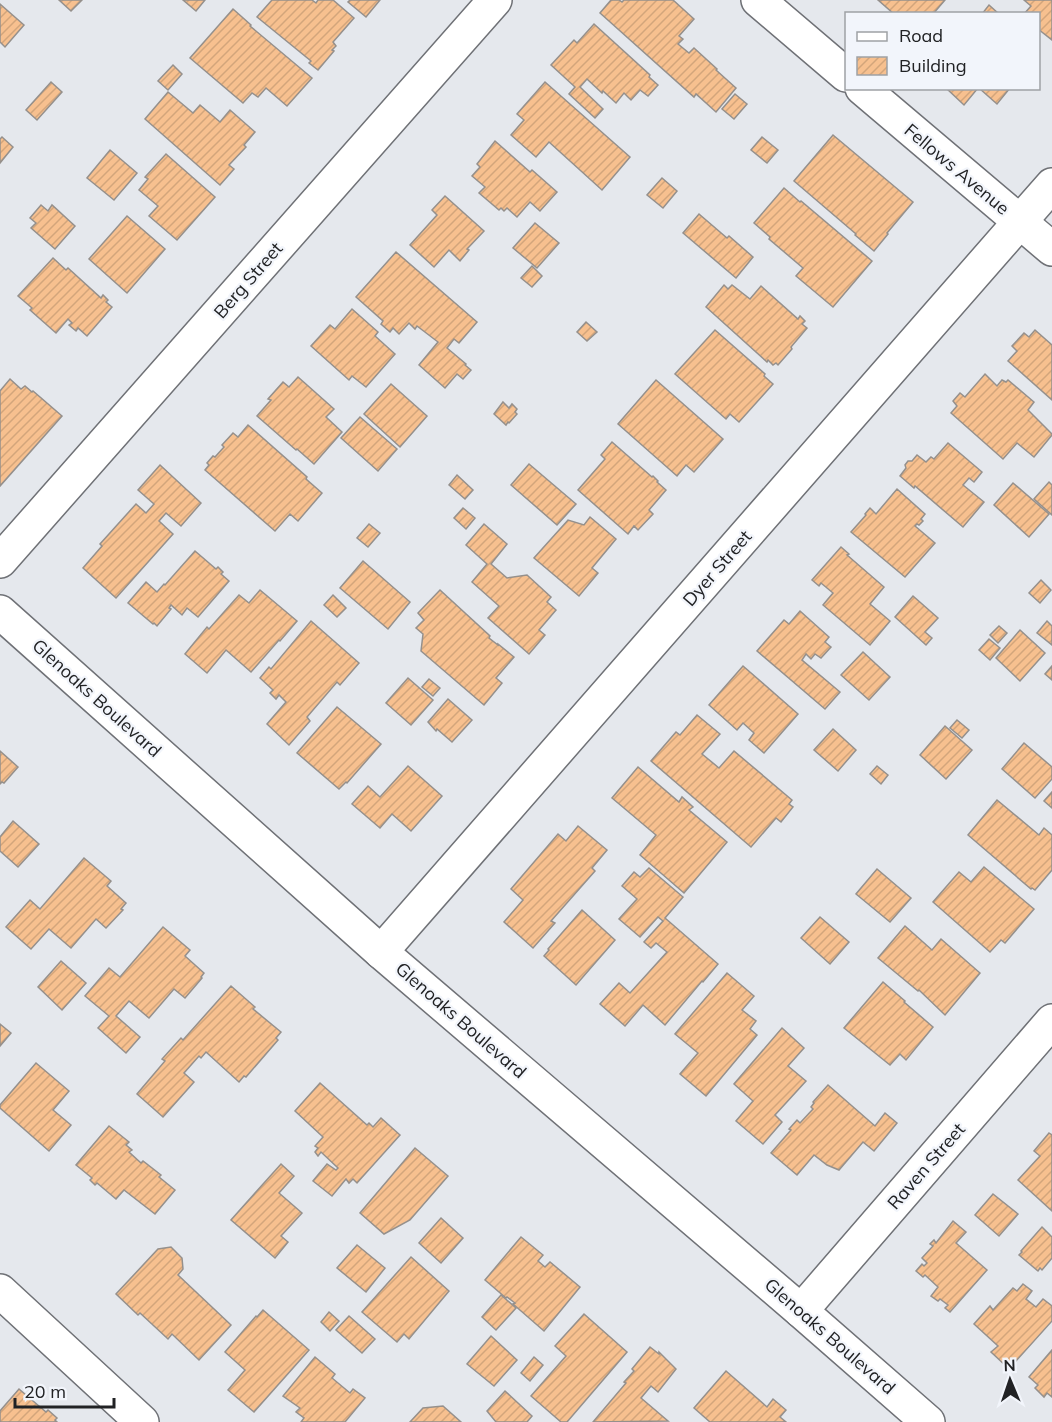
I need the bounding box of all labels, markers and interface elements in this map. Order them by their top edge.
legend [845,12,1040,90]
text: Road [899,24,943,47]
text: Building [899,54,967,77]
street label: Fellows Avenue [900,118,1014,220]
street label: Berg Street [209,237,287,323]
street label: Dyer Street [678,525,756,611]
street label: Glenoaks Boulevard [28,634,166,762]
street label: Glenoaks Boulevard [391,957,531,1083]
street label: Raven Street [882,1118,970,1214]
street label: Glenoaks Boulevard [760,1273,900,1399]
north arrow [980,1350,1040,1410]
text: N [1003,1355,1016,1375]
scale bar [15,1371,114,1409]
text: 20 m [24,1380,66,1403]

